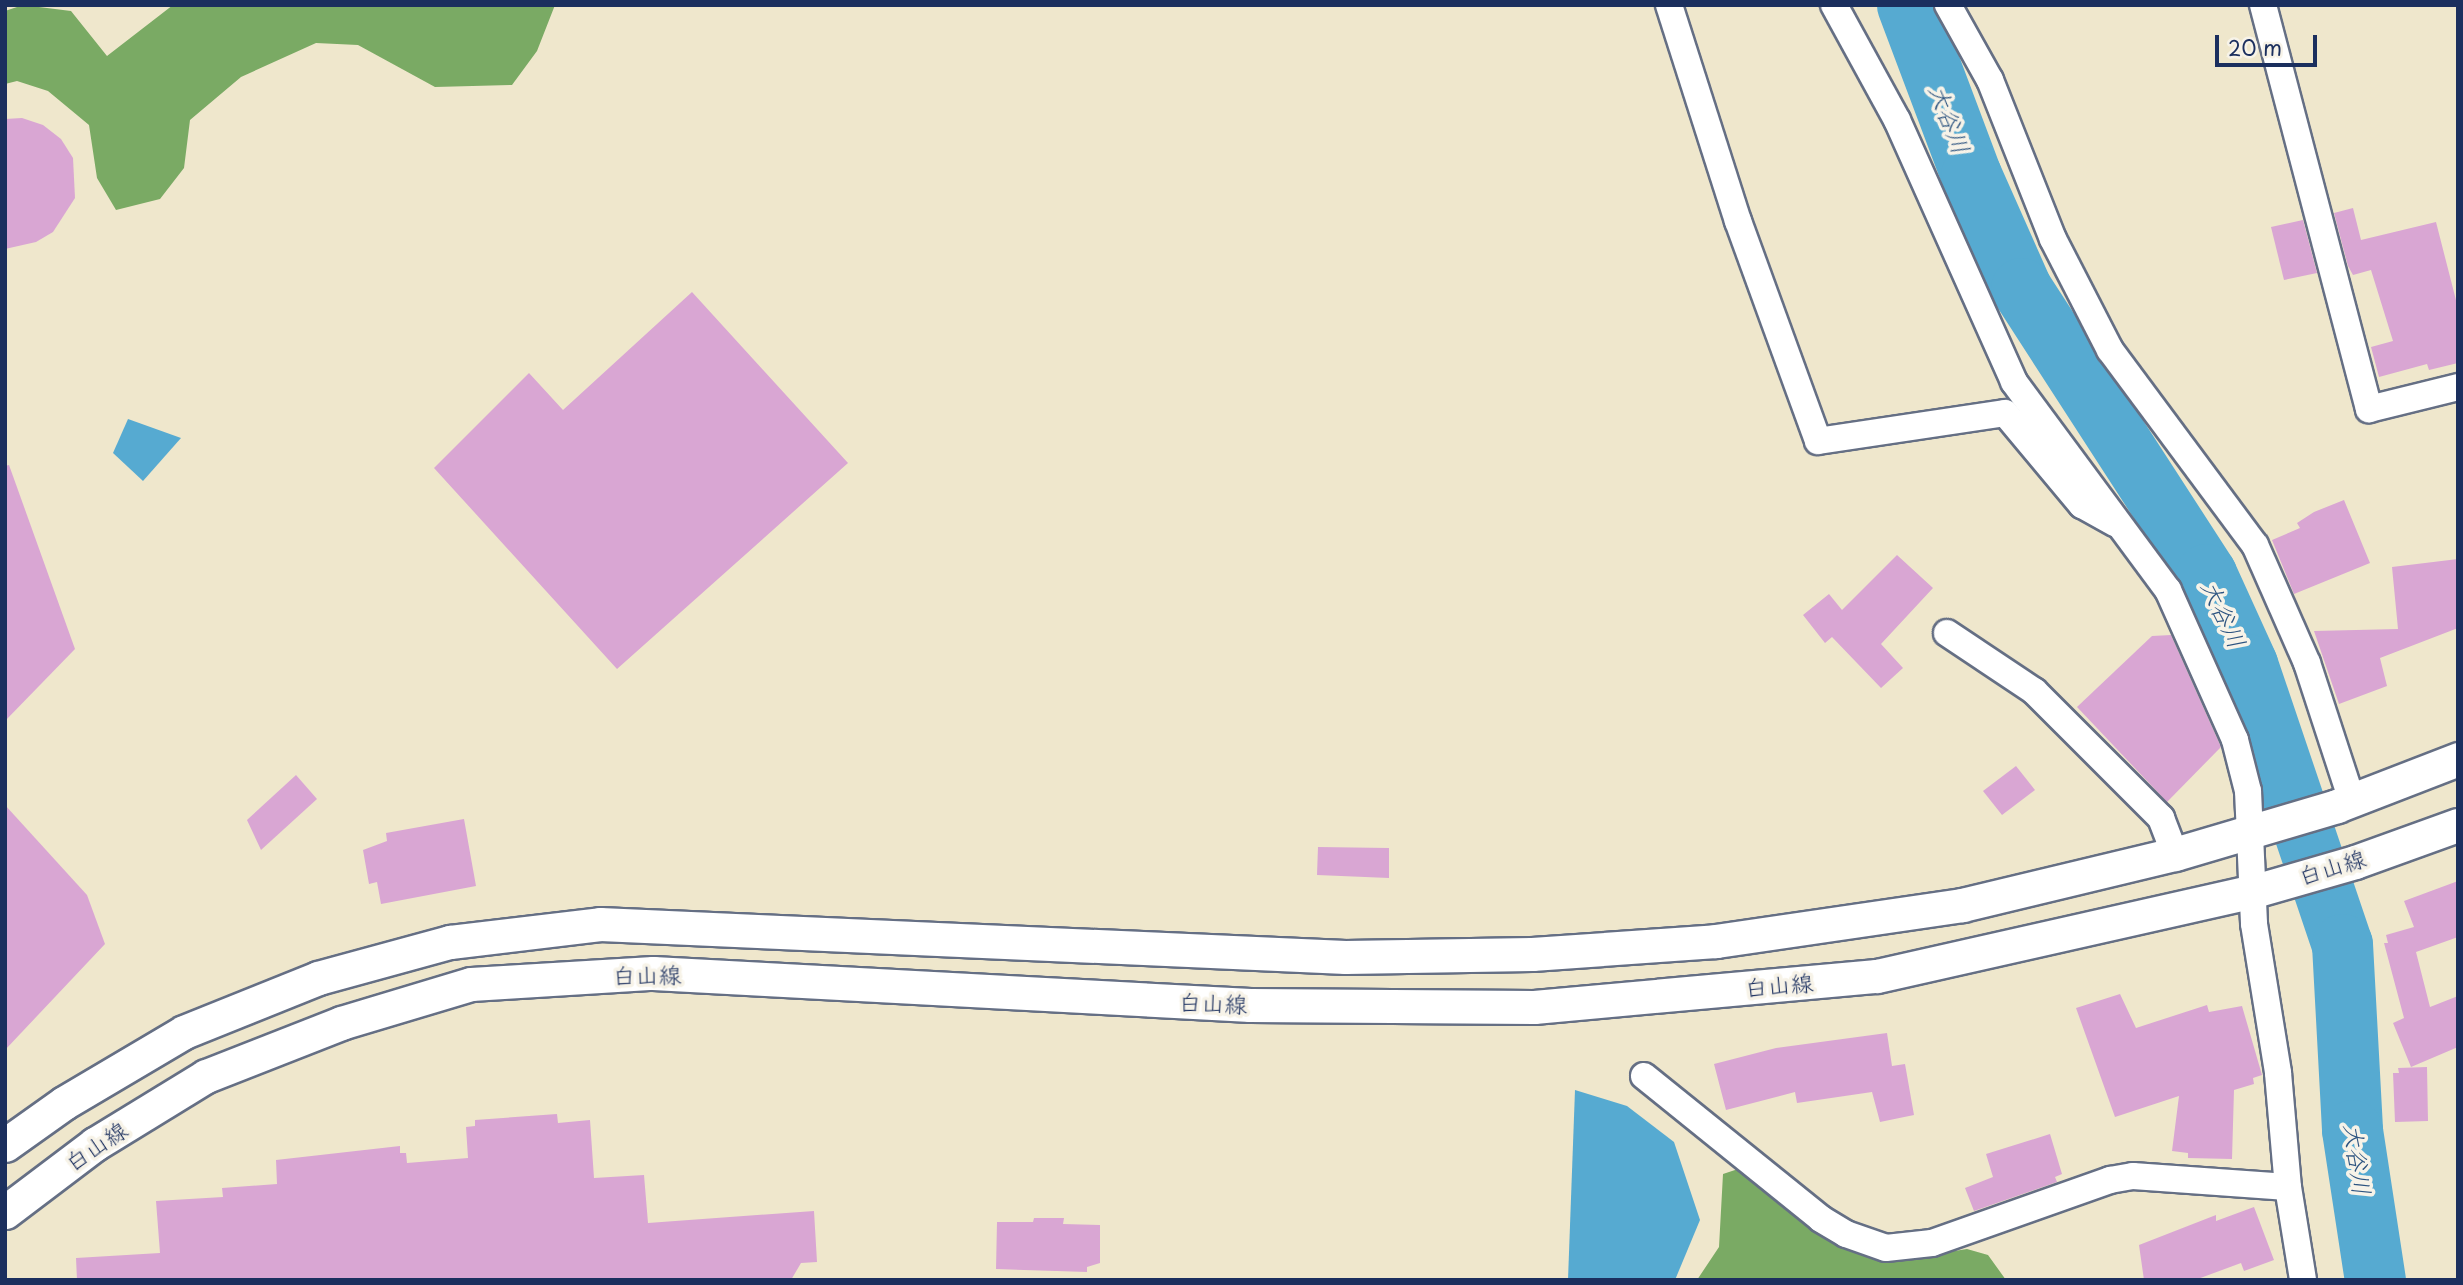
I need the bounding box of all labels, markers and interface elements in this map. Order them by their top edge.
scale bar [2218,21,2320,65]
text: 20 m [2228,31,2282,63]
water label: 大谷川 [1924,80,1976,158]
water label: 大谷川 [2196,575,2252,653]
street label: 白山線 [2295,844,2369,890]
street label: 白山線 [612,961,682,989]
street label: 白山線 [1743,968,1815,1002]
street label: 白山線 [1178,988,1248,1018]
street label: 白山線 [60,1115,132,1177]
water label: 大谷川 [2339,1121,2377,1197]

